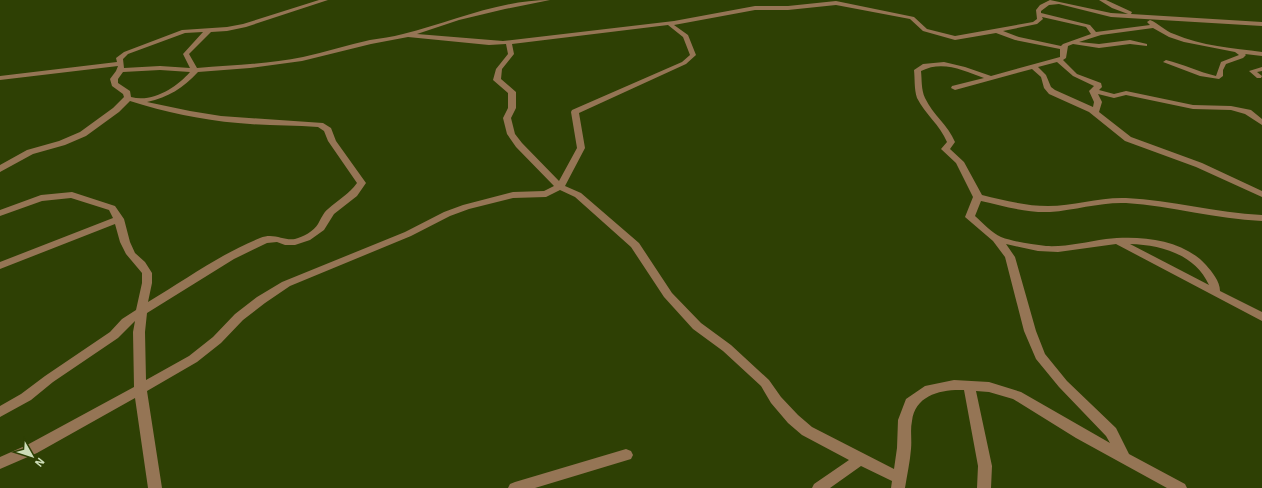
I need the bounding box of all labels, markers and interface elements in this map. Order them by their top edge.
north arrow [12,436,52,476]
text: N [32,455,48,470]

